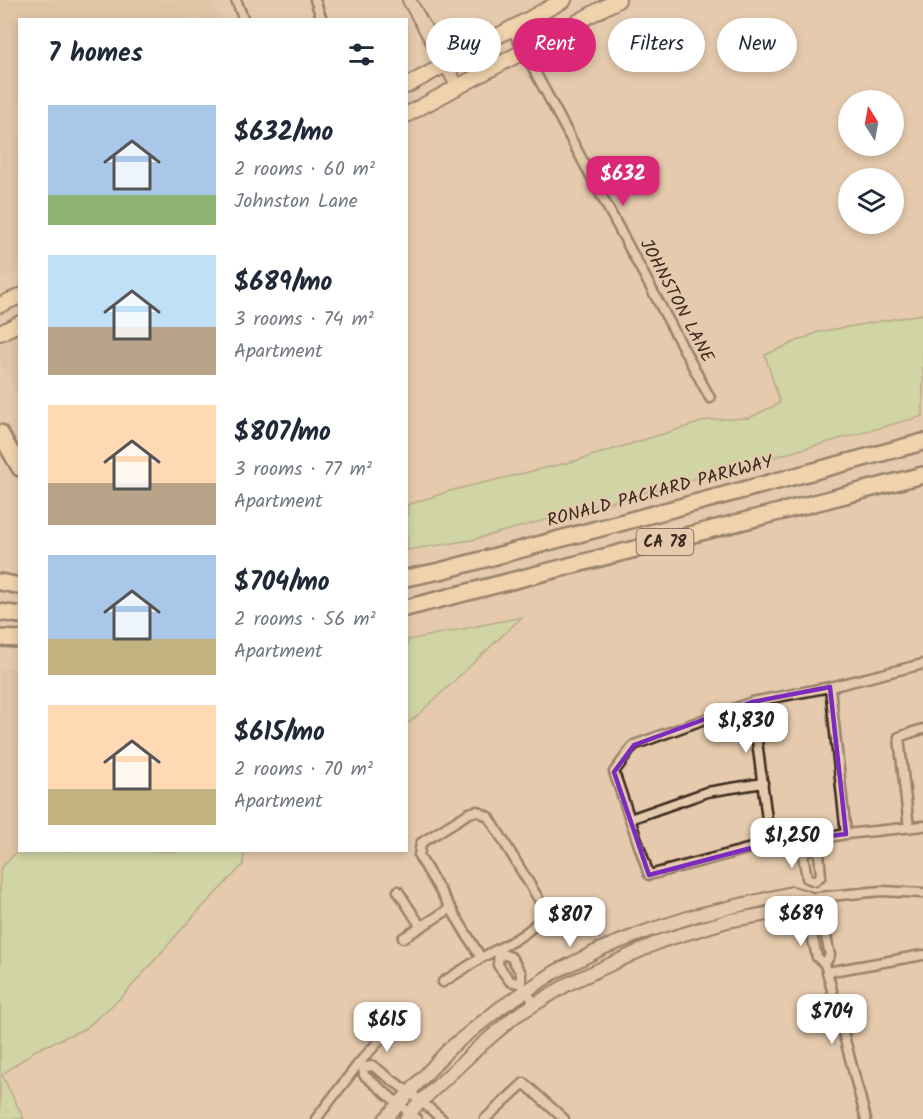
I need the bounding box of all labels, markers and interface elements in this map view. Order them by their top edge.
chip: Buy [426,18,501,72]
chip: Rent [513,18,596,72]
chip: Filters [608,18,705,72]
chip: New [717,18,797,72]
text: 7 homes [48,33,143,75]
icon: filters [345,38,378,71]
north arrow [838,90,904,156]
map controls [838,90,904,234]
text: $632/mo [234,112,333,154]
icon: home [96,129,168,201]
text: 2 rooms · 60 m² [234,154,375,186]
pin: $632 [587,156,659,207]
text: $632 [600,159,646,191]
button: layers [838,168,904,234]
text: Johnston Lane [234,186,358,218]
street label: JOHNSTON LANE [631,234,721,369]
text: $689/mo [234,262,332,304]
icon: home [96,279,168,351]
text: 3 rooms · 74 m² [234,304,374,336]
text: Apartment [234,336,323,368]
text: $807/mo [234,412,331,454]
icon: home [96,429,168,501]
street label: RONALD PACKARD PARKWAY [544,448,777,536]
text: 3 rooms · 77 m² [234,454,372,486]
text: Apartment [234,486,323,518]
road number: CA 78 [636,529,694,555]
text: $704/mo [234,562,330,604]
icon: home [96,579,168,651]
text: 2 rooms · 56 m² [234,604,376,636]
text: Apartment [234,636,323,668]
pin: $1,830 [697,703,795,754]
text: $1,830 [718,706,774,738]
text: $615/mo [234,712,325,754]
icon: home [96,729,168,801]
text: 2 rooms · 70 m² [234,754,373,786]
text: Apartment [234,786,323,818]
pin: $1,250 [743,818,841,869]
text: $1,250 [764,821,820,853]
pin: $689 [765,896,837,947]
pin: $807 [534,897,606,948]
text: $689 [779,899,823,931]
text: $807 [548,900,592,932]
pin: $704 [796,994,868,1045]
text: $704 [811,997,853,1029]
pin: $615 [351,1002,423,1053]
text: $615 [368,1005,406,1037]

